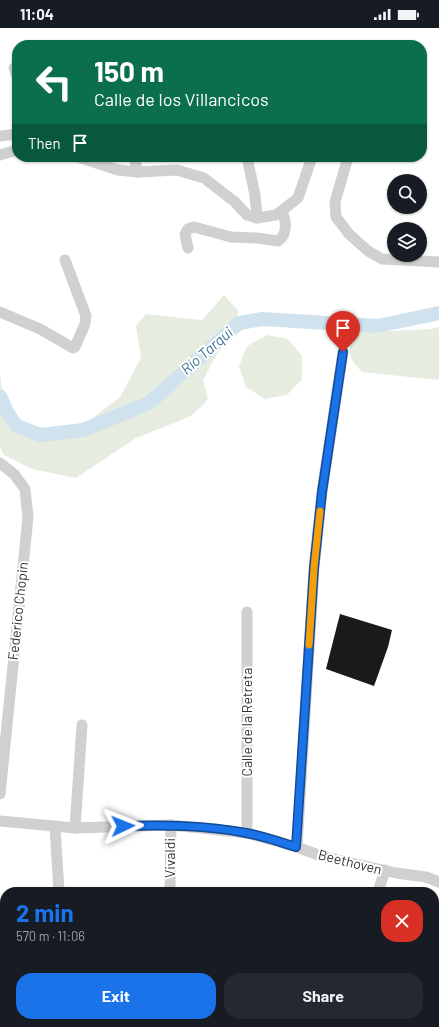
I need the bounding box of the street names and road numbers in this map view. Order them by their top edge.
street label: Federico Chopin [4,561,31,661]
street label: Calle de la Retreta [238,668,255,776]
street label: Vivaldi [161,838,178,878]
street label: Beethoven [317,845,384,878]

